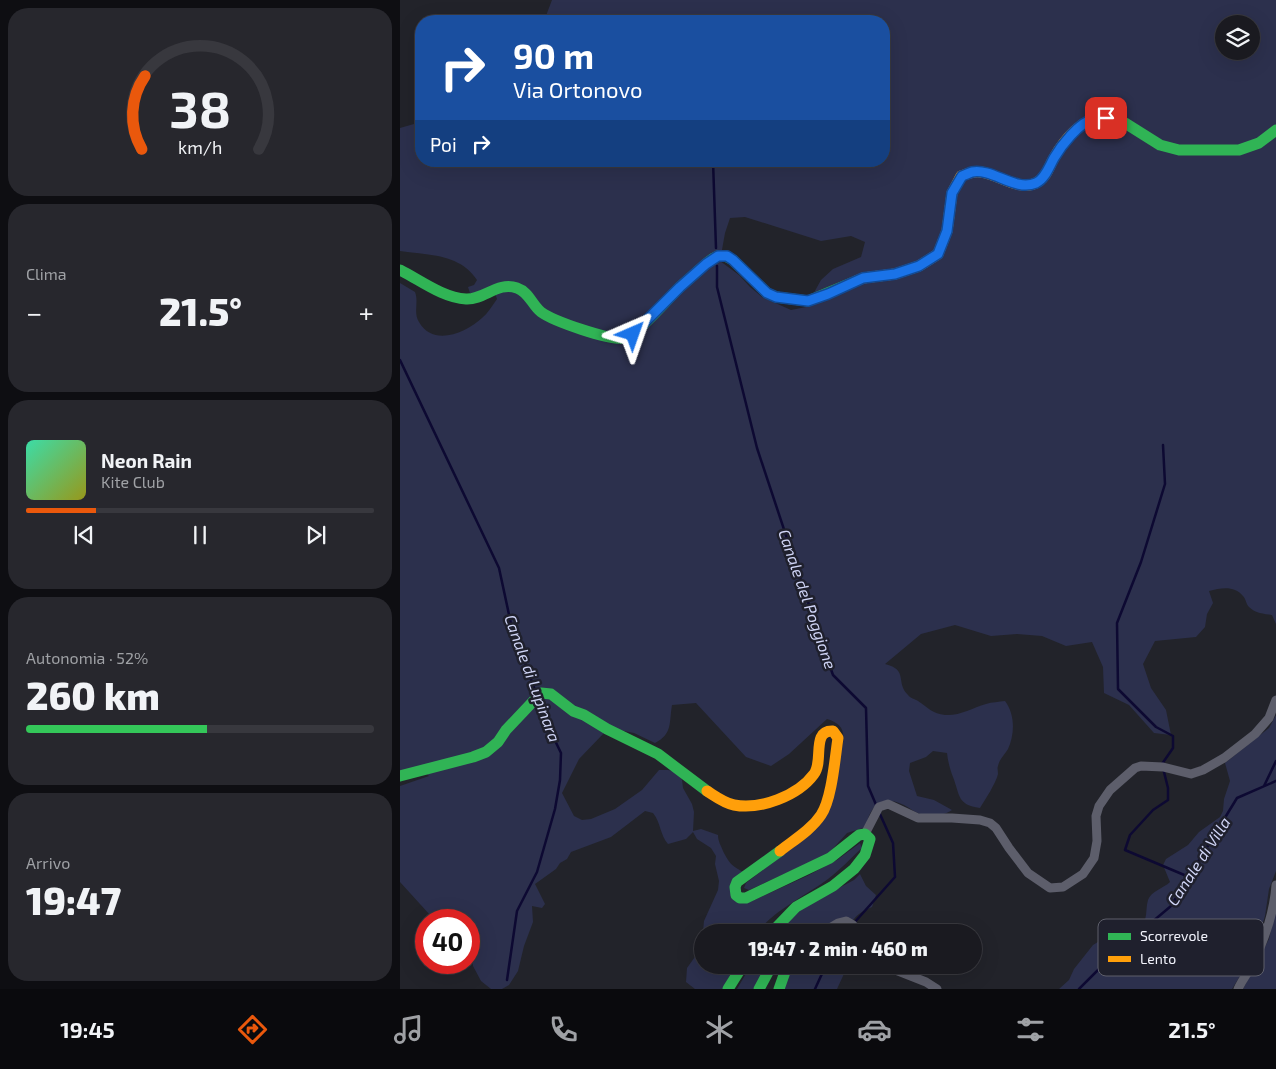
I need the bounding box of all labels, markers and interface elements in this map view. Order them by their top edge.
map controls [1215,15,1260,60]
button: layers [1215,15,1260,60]
text: 90 m [513,34,594,76]
icon: right [430,35,495,100]
text: 38 [169,76,231,138]
text: Via Ortonovo [513,76,642,102]
pin [1085,97,1127,139]
icon: arrive [1092,104,1120,132]
icon: right [467,130,495,158]
text: Poi [430,133,457,156]
text: km/h [178,136,222,158]
text: Clima [26,264,67,283]
text: 21.5° [159,288,242,334]
text: − [26,295,42,329]
text: + [359,295,374,329]
position arrow [606,307,658,359]
text: Neon Rain [101,449,192,472]
text: Kite Club [101,472,165,491]
icon: previous [70,521,98,549]
icon: pause [186,521,214,549]
icon: next [302,521,330,549]
water label: Canale del Poggione [775,527,841,672]
water label: Canale di Lupinara [501,612,565,744]
text: Autonomia · 52% [26,648,148,667]
text: 260 km [26,672,160,718]
water label: Canale di Villa [1162,813,1234,909]
text: Arrivo [26,853,70,872]
text: 19:47 [26,877,121,923]
speed limit sign: 40 [415,909,480,974]
legend [1098,919,1264,976]
text: Scorrevole [1140,927,1208,944]
text: 19:47 · 2 min · 460 m [748,937,928,960]
text: Lento [1140,950,1176,967]
icon: directions [235,1012,270,1047]
icon: music [391,1012,426,1047]
icon: phone [546,1012,581,1047]
icon: climate [702,1012,737,1047]
icon: car [857,1012,892,1047]
icon: filters [1013,1012,1048,1047]
text: 19:45 [60,1016,115,1042]
text: 21.5° [1168,1016,1216,1042]

